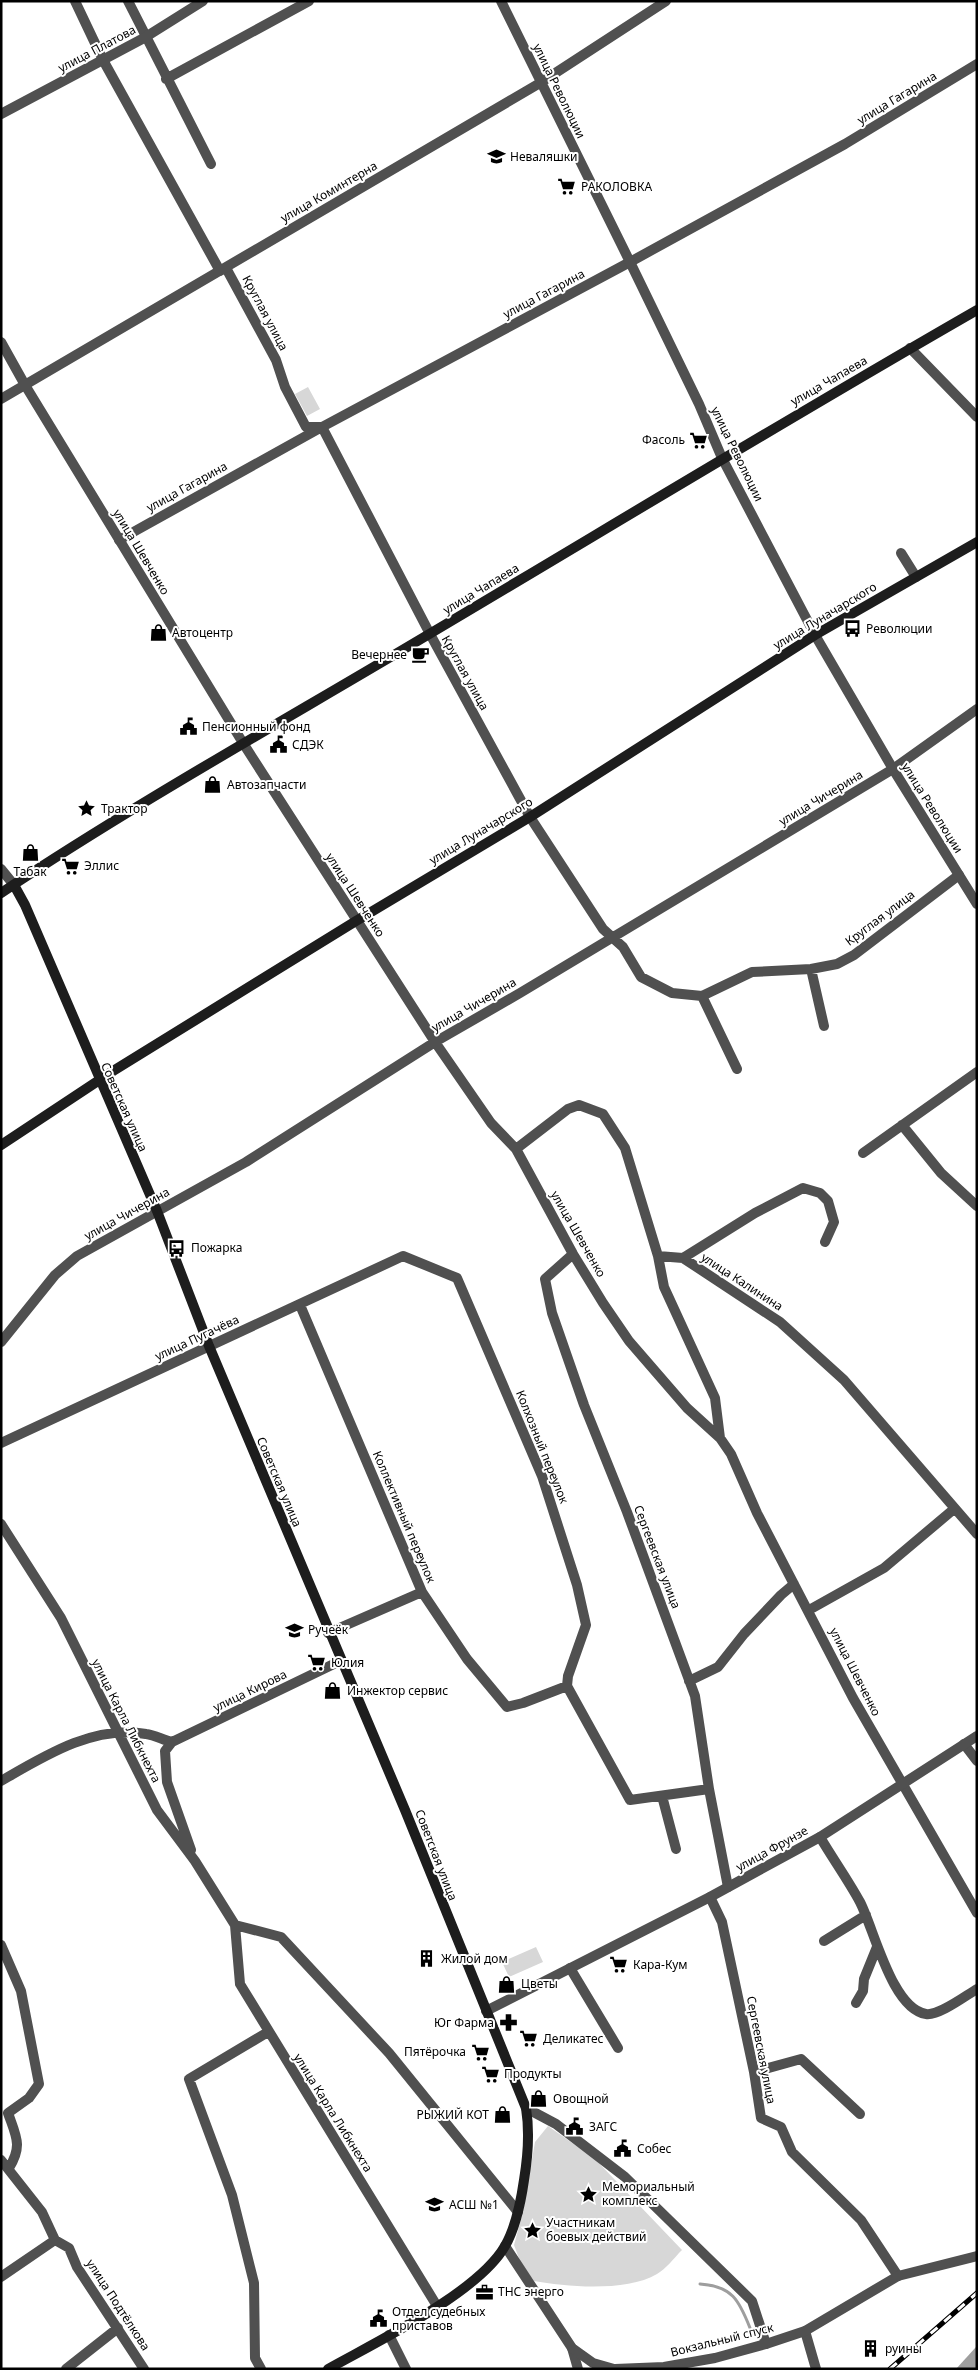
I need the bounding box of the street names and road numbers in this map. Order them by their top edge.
street label: улица Платова [55,21,139,76]
street label: улица Революции [529,40,590,141]
street label: улица Гагарина [854,67,940,128]
street label: улица Коминтерна [277,157,380,226]
street label: улица Гагарина [500,265,588,322]
street label: Круглая улица [238,272,292,354]
street label: улица Чапаева [787,352,870,409]
street label: улица Революции [707,403,768,504]
street label: улица Гагарина [143,457,230,516]
street label: улица Шевченко [109,506,174,598]
street label: улица Чапаева [440,559,522,618]
street label: улица Луначарского [770,578,880,653]
street label: Круглая улица [438,632,493,713]
street label: улица Революции [898,759,967,856]
street label: улица Чичерина [776,766,866,829]
street label: улица Луначарского [426,793,536,868]
street label: улица Шевченко [322,849,389,940]
street label: Круглая улица [841,886,918,949]
street label: улица Чичерина [428,973,519,1036]
street label: Советская улица [97,1059,152,1154]
street label: улица Чичерина [81,1183,172,1244]
street label: улица Шевченко [547,1187,610,1280]
street label: улица Калинина [698,1249,787,1314]
street label: улица Пугачёва [152,1311,242,1364]
street label: Колхозный переулок [512,1388,573,1507]
street label: Советская улица [253,1434,306,1529]
street label: Коллективный переулок [369,1448,440,1586]
street label: Сергеевская улица [630,1503,685,1611]
street label: улица Шевченко [826,1625,885,1719]
street label: улица Карла Либкнехта [88,1656,165,1786]
street label: улица Кирова [210,1665,289,1716]
street label: Советская улица [411,1807,462,1903]
street label: улица Фрунзе [733,1822,811,1875]
street label: Сергеевская улица [743,1995,780,2105]
street label: улица Карла Либкнехта [290,2050,377,2175]
street label: улица Подтёлкова [82,2256,154,2354]
street label: Вокзальный спуск [669,2318,776,2361]

